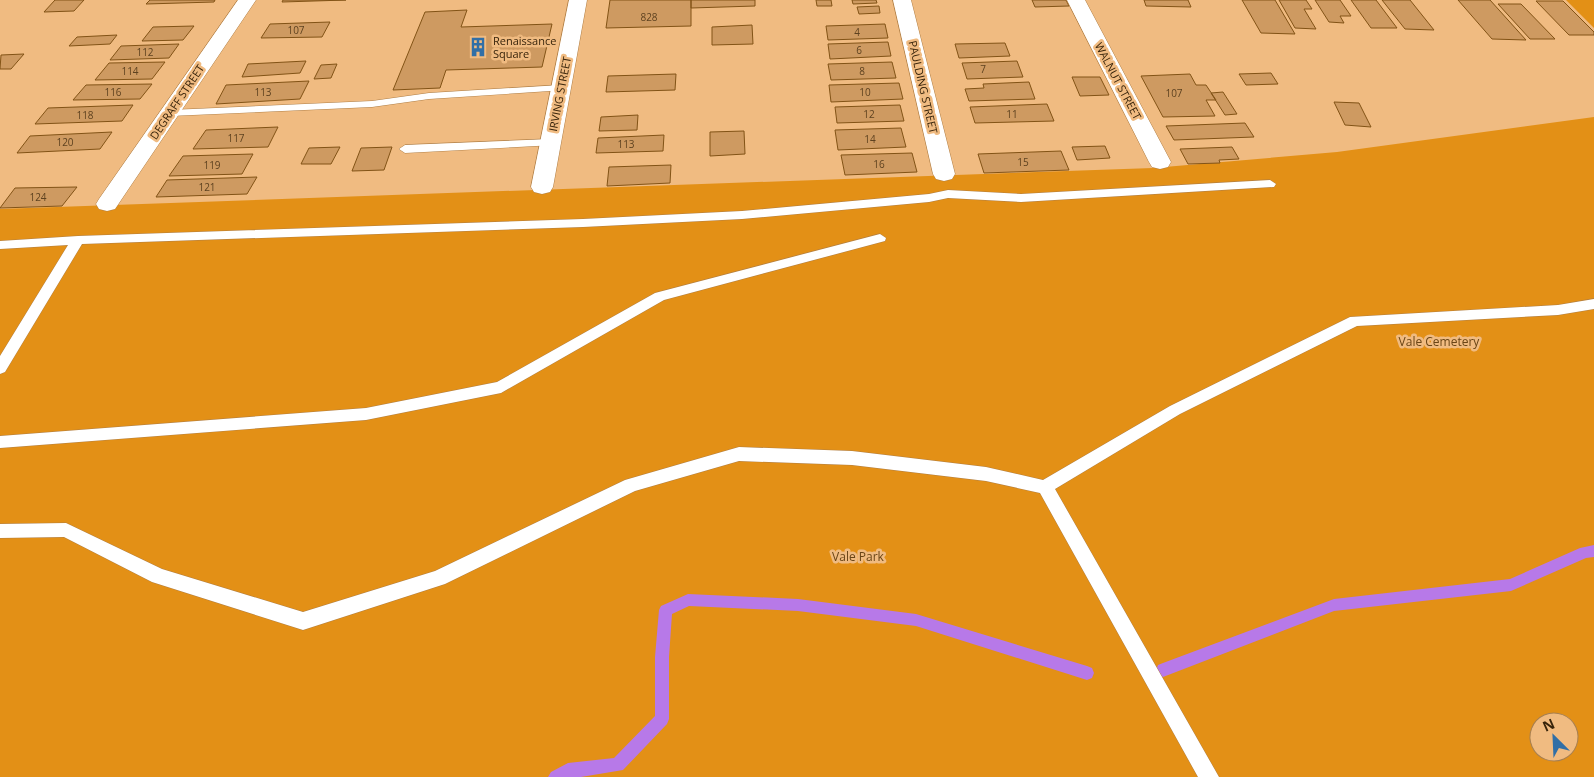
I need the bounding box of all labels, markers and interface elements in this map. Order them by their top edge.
house number: 828 [640,10,658,24]
house number: 107 [287,23,305,37]
house number: 4 [854,25,860,39]
place label: Renaissance Square [493,33,556,61]
building icon: Renaissance Square [467,36,489,58]
street label: PAULDING STREET [906,39,941,135]
street label: WALNUT STREET [1092,40,1145,122]
house number: 6 [856,43,862,57]
house number: 112 [136,45,154,59]
street label: IRVING STREET [545,55,574,133]
street label: DEGRAFF STREET [146,61,207,142]
house number: 7 [980,62,986,76]
house number: 114 [121,64,139,78]
house number: 8 [859,64,865,78]
house number: 116 [104,85,122,99]
house number: 113 [254,85,272,99]
house number: 10 [859,85,871,99]
house number: 107 [1165,86,1183,100]
house number: 12 [863,107,875,121]
house number: 11 [1006,107,1018,121]
house number: 118 [76,108,94,122]
house number: 117 [227,131,245,145]
house number: 14 [864,132,876,146]
house number: 120 [56,135,74,149]
house number: 113 [617,137,635,151]
house number: 15 [1017,155,1029,169]
house number: 16 [873,157,885,171]
house number: 119 [203,158,221,172]
house number: 121 [198,180,216,194]
house number: 124 [29,190,47,204]
park label: Vale Cemetery [1399,333,1480,350]
park label: Vale Park [832,548,885,565]
north arrow [1529,712,1579,762]
text: N [1539,714,1558,736]

